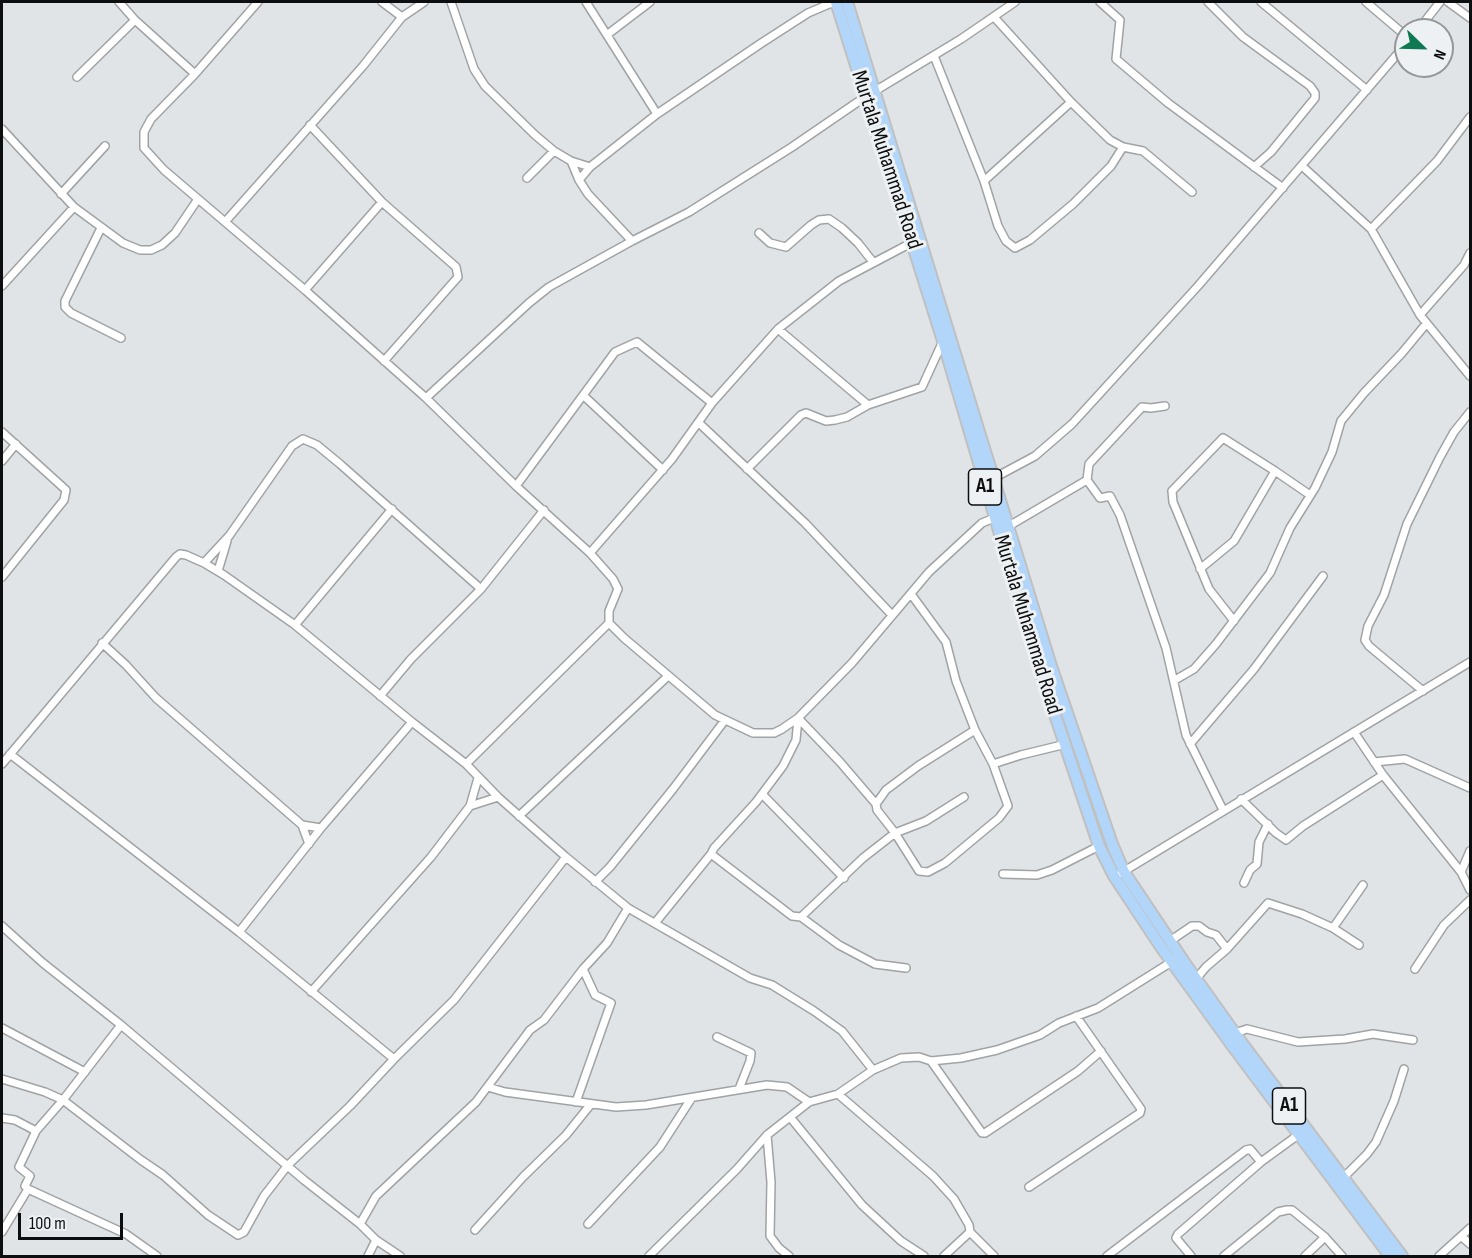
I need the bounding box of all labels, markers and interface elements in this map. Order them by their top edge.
north arrow [1394,18,1454,78]
text: N [1429,47,1450,62]
street label: Murtala Muhammad Road [845,67,927,253]
road number: A1 [968,469,1002,505]
street label: Murtala Muhammad Road [987,532,1067,718]
road number: A1 [1272,1088,1306,1124]
scale bar [21,1201,126,1239]
text: 100 m [29,1213,66,1234]

